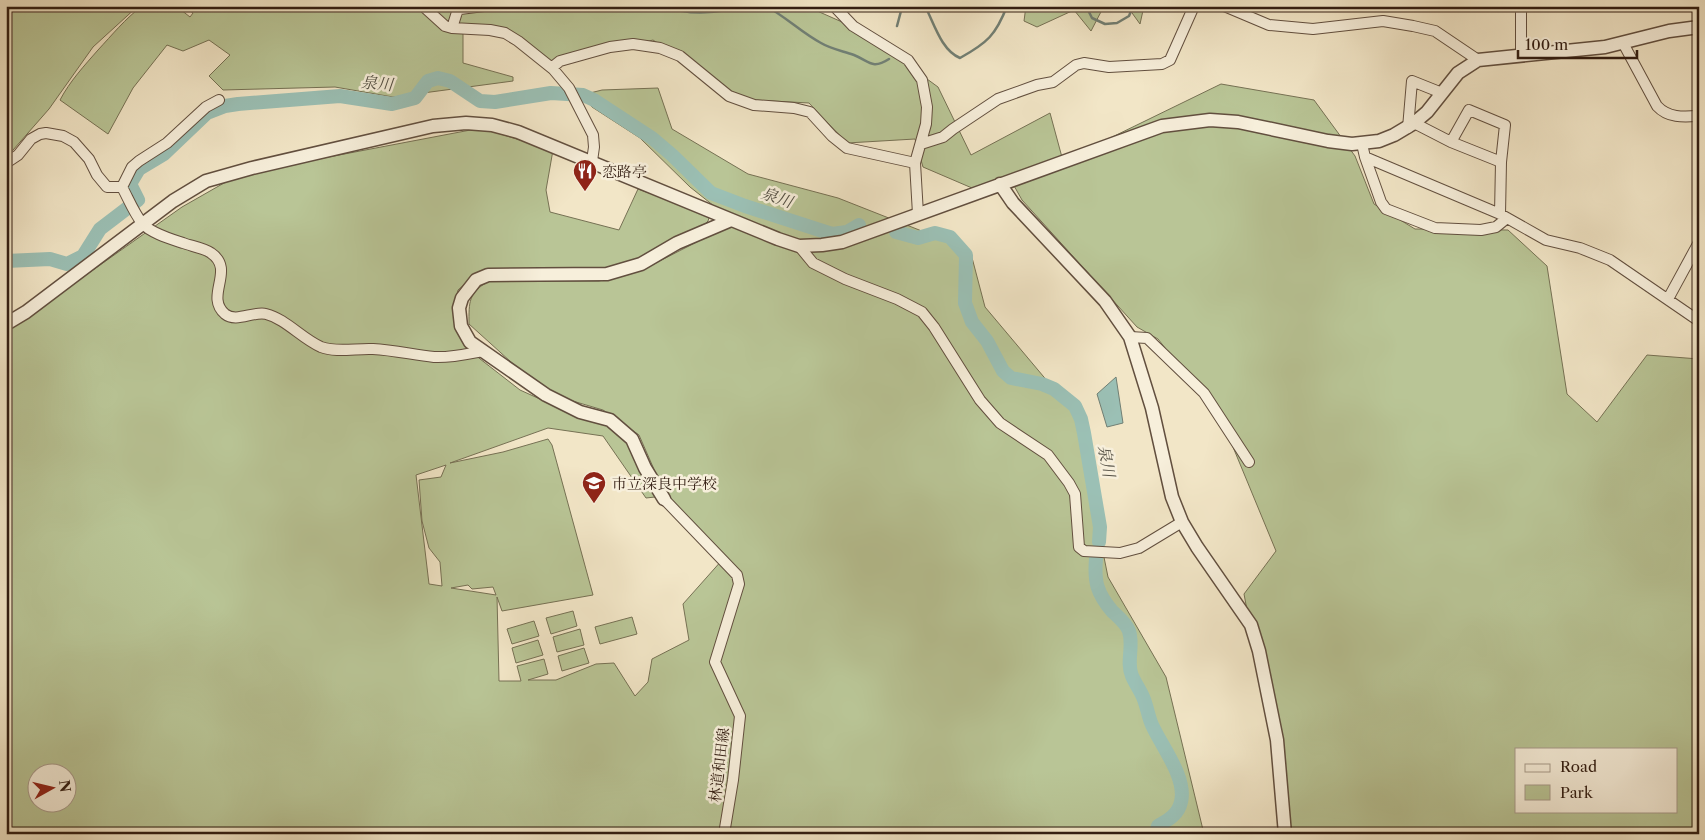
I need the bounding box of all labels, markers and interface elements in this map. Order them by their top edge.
scale bar [1518,28,1636,60]
text: 100 m [1525,35,1568,54]
water label: 泉川 [360,72,396,95]
restaurant icon: 恋路亭 [572,158,598,192]
place label: 恋路亭 [602,162,647,181]
water label: 泉川 [759,182,797,212]
water label: 泉川 [1094,443,1120,480]
school or university icon: 市立深良中学校 [581,470,607,504]
place label: 市立深良中学校 [612,474,717,493]
street label: 林道和田線 [705,727,733,803]
legend [1515,748,1678,812]
text: Road [1560,757,1597,776]
north arrow [28,762,78,812]
text: N [55,779,75,793]
text: Park [1560,783,1594,802]

